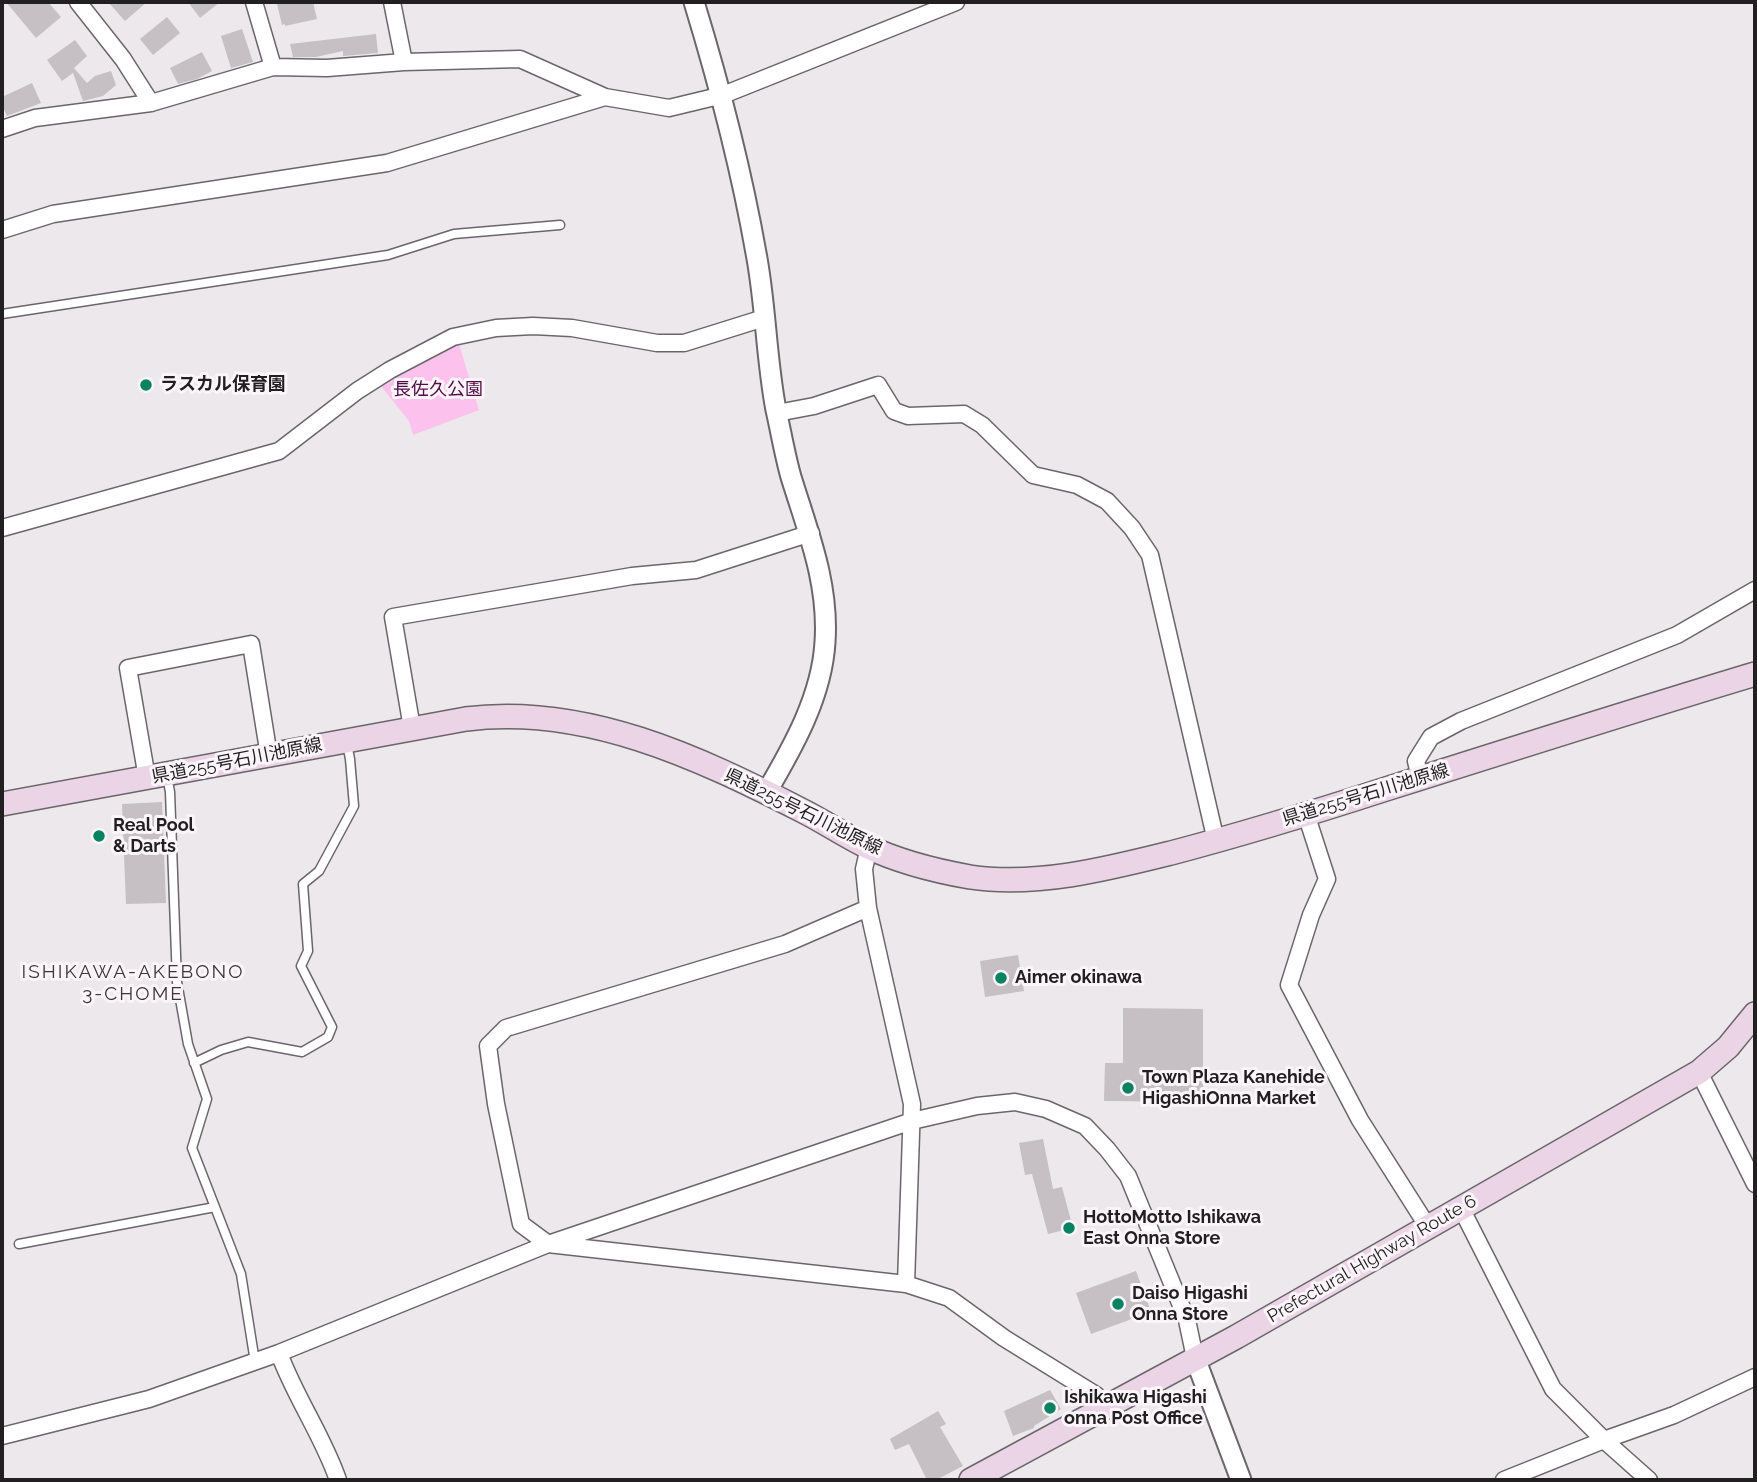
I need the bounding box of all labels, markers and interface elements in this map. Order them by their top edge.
place label: ラスカル保育園 [160,374,286,396]
marker: ラスカル保育園 [138,377,154,393]
park label: 長佐久公園 [393,379,483,401]
street label: 県道255号石川池原線 [150,734,324,788]
street label: 県道255号石川池原線 [1280,759,1452,831]
street label: 県道255号石川池原線 [721,764,885,860]
place label: Real Pool & Darts [113,815,194,858]
marker: Real Pool & Darts [91,828,107,844]
district label: ISHIKAWA-AKEBONO 3-CHOME [24,961,242,1005]
place label: Aimer okinawa [1015,967,1142,989]
marker: Aimer okinawa [993,970,1009,986]
place label: Town Plaza Kanehide HigashiOnna Market [1142,1067,1325,1110]
marker: Town Plaza Kanehide HigashiOnna Market [1120,1080,1136,1096]
street label: Prefectural Highway Route 6 [1264,1190,1480,1328]
place label: HottoMotto Ishikawa East Onna Store [1083,1207,1261,1250]
marker: HottoMotto Ishikawa East Onna Store [1061,1220,1077,1236]
place label: Daiso Higashi Onna Store [1132,1283,1248,1326]
marker: Daiso Higashi Onna Store [1110,1296,1126,1312]
place label: Ishikawa Higashi onna Post Office [1064,1387,1207,1430]
marker: Ishikawa Higashi onna Post Office [1042,1400,1058,1416]

